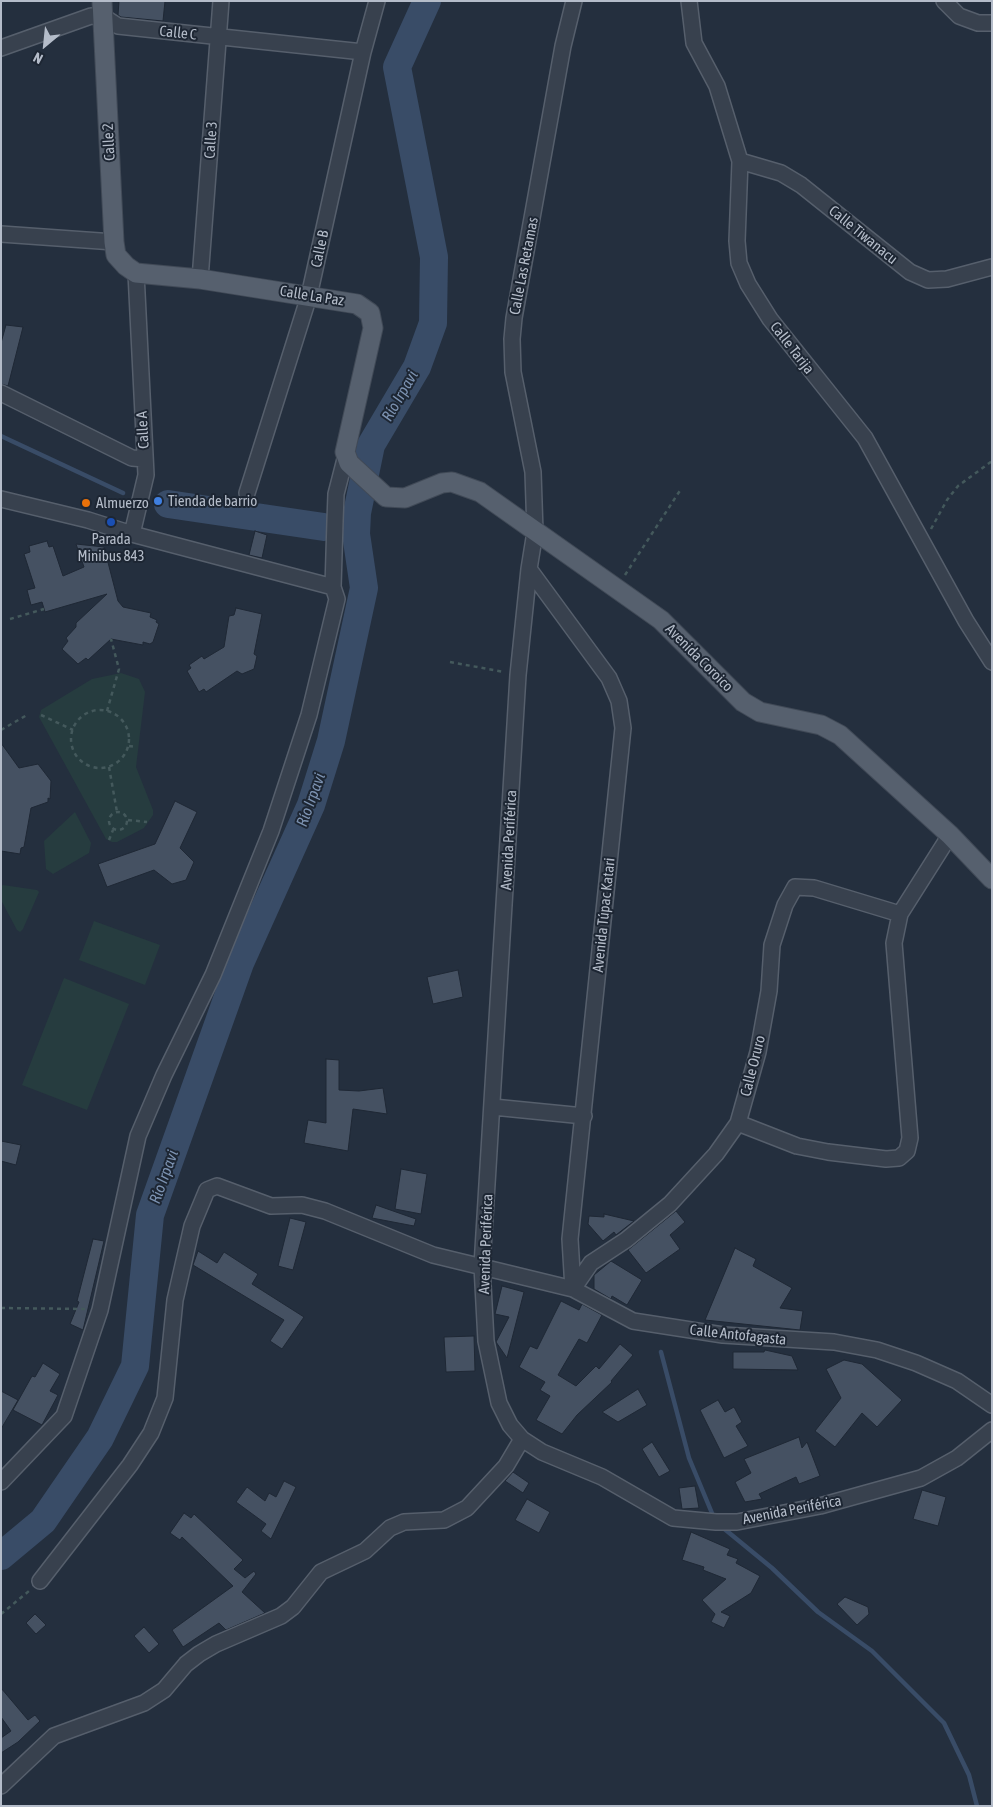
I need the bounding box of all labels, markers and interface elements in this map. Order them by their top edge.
north arrow [20,20,70,70]
street label: Calle C [159,22,197,44]
text: N [31,49,45,67]
street label: Calle 3 [201,121,221,159]
street label: Calle 2 [99,123,119,161]
street label: Calle Tiwanacu [825,202,901,268]
street label: Calle Las Retamas [506,216,542,316]
street label: Calle B [307,229,333,269]
street label: Calle La Paz [279,282,345,310]
street label: Calle Tarija [766,318,818,378]
water label: Río Irpavi [378,367,422,425]
street label: Calle A [133,411,153,449]
place label: Tienda de barrio [168,492,257,510]
place label: Almuerzo [96,494,149,512]
marker: Tienda de barrio [152,495,164,507]
marker: Almuerzo [80,497,92,509]
marker: Parada Minibus 843 [105,516,117,528]
place label: Parada Minibus 843 [77,530,145,565]
street label: Avenida Coroico [661,620,737,696]
water label: Río Irpavi [292,771,330,829]
street label: Avenida Periférica [497,789,521,891]
street label: Avenida Túpac Katari [589,857,619,973]
street label: Calle Oruro [737,1034,769,1098]
water label: Río Irpavi [145,1148,183,1206]
street label: Avenida Periférica [475,1194,497,1294]
street label: Calle Antofagasta [689,1321,787,1349]
street label: Avenida Periférica [741,1492,843,1528]

